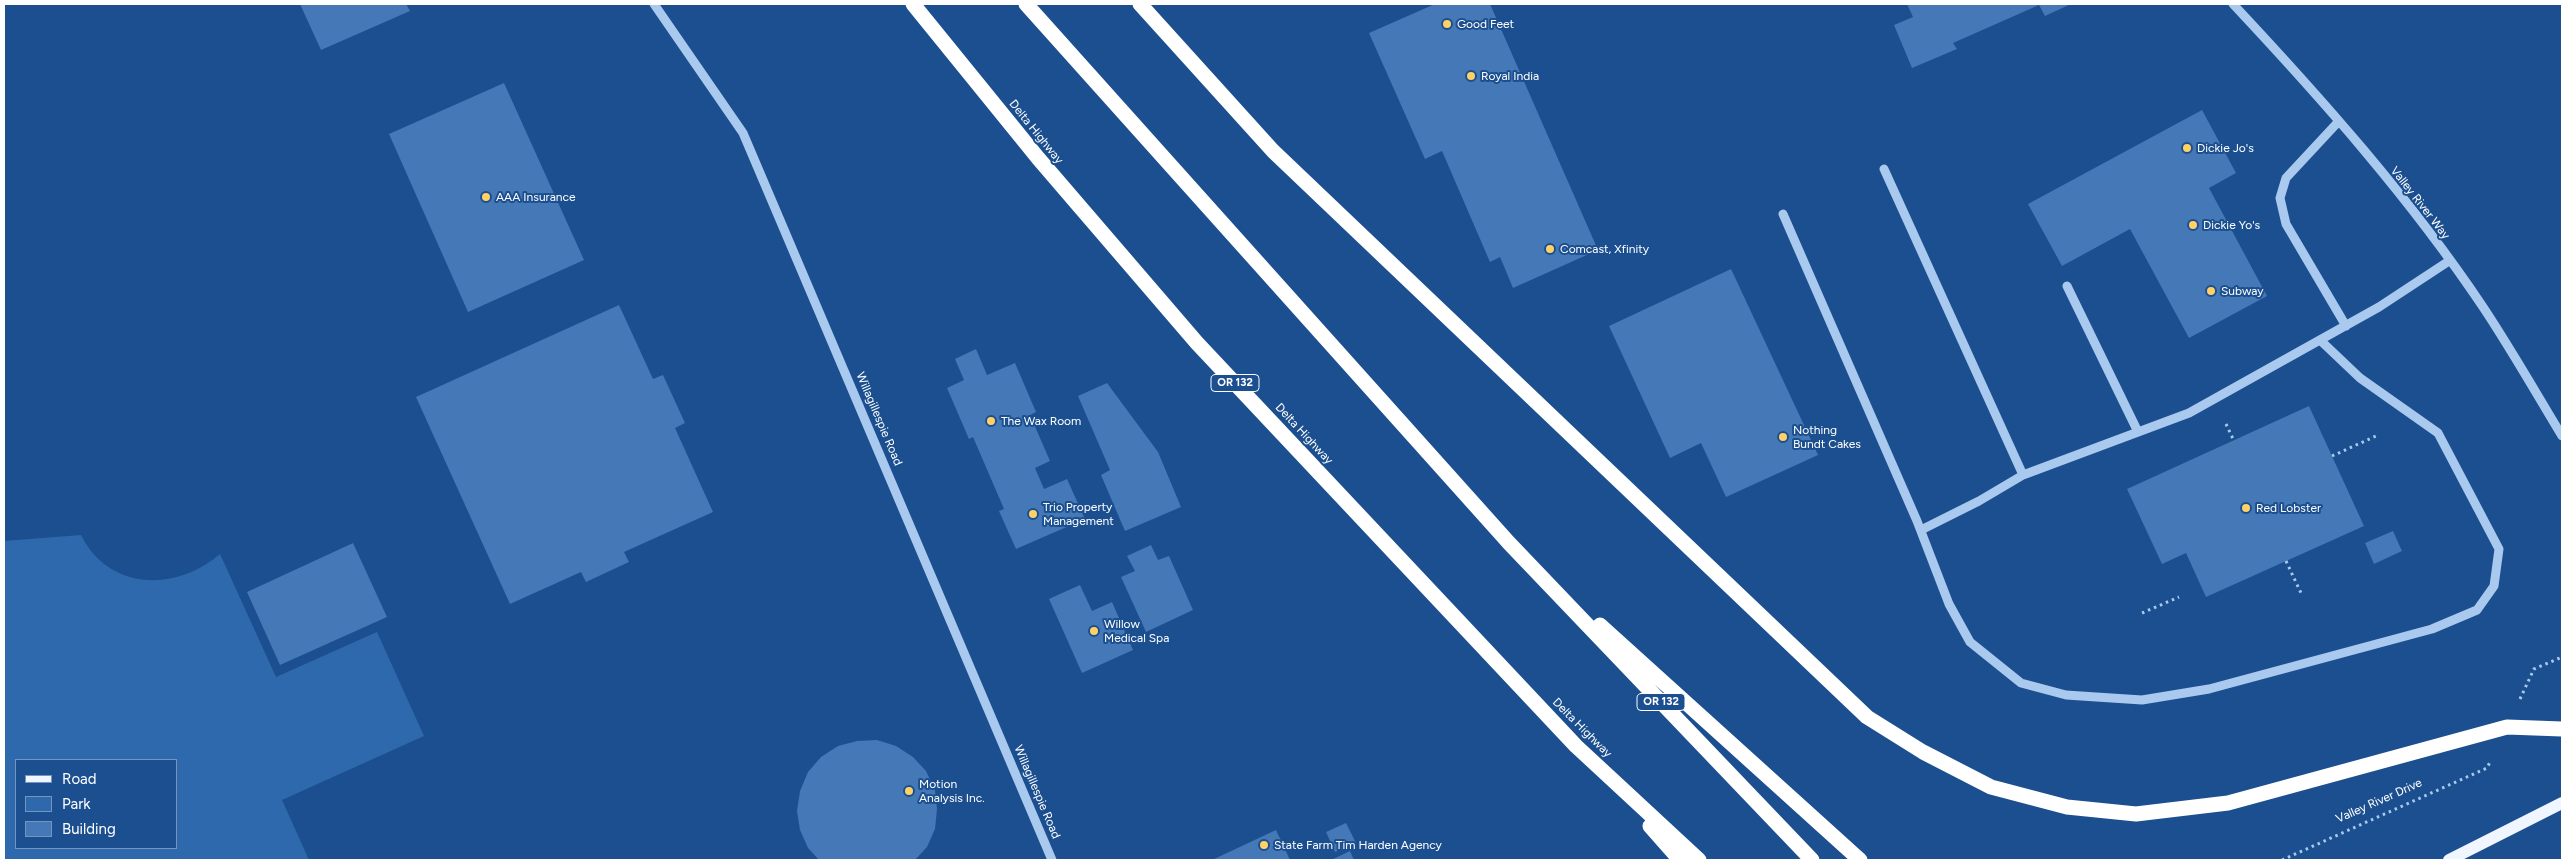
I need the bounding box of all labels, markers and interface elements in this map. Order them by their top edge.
place label: Good Feet [1457,17,1514,31]
marker: Good Feet [1441,18,1453,30]
place label: Royal India [1481,69,1539,83]
marker: Royal India [1465,70,1477,82]
street label: Delta Highway [1006,97,1066,167]
place label: Dickie Jo's [2197,141,2254,155]
marker: Dickie Jo's [2181,142,2193,154]
street label: Valley River Way [2387,164,2453,242]
place label: AAA Insurance [496,190,575,204]
marker: AAA Insurance [480,191,492,203]
place label: Dickie Yo's [2203,218,2260,232]
marker: Dickie Yo's [2187,219,2199,231]
place label: Comcast, Xfinity [1560,242,1649,256]
marker: Comcast, Xfinity [1544,243,1556,255]
place label: Subway [2221,284,2264,298]
marker: Subway [2205,285,2217,297]
street label: Willagillespie Road [853,370,905,468]
road number: OR 132 [1211,374,1259,392]
street label: Delta Highway [1272,401,1336,467]
place label: The Wax Room [1001,414,1081,428]
marker: The Wax Room [985,415,997,427]
place label: Nothing Bundt Cakes [1793,423,1861,451]
marker: Nothing Bundt Cakes [1777,431,1789,443]
place label: Trio Property Management [1043,500,1114,528]
place label: Red Lobster [2256,501,2321,515]
marker: Red Lobster [2240,502,2252,514]
marker: Trio Property Management [1027,508,1039,520]
place label: Willow Medical Spa [1104,617,1169,645]
marker: Willow Medical Spa [1088,625,1100,637]
road number: OR 132 [1637,694,1685,710]
street label: Delta Highway [1549,695,1615,761]
street label: Willagillespie Road [1011,743,1063,841]
legend [15,759,178,849]
text: Road [62,770,97,788]
street label: Valley River Drive [2334,776,2424,826]
place label: Motion Analysis Inc. [919,777,985,805]
marker: Motion Analysis Inc. [903,785,915,797]
text: Park [62,795,91,813]
text: Building [62,820,116,838]
place label: State Farm Tim Harden Agency [1274,838,1442,852]
marker: State Farm Tim Harden Agency [1258,839,1270,851]

